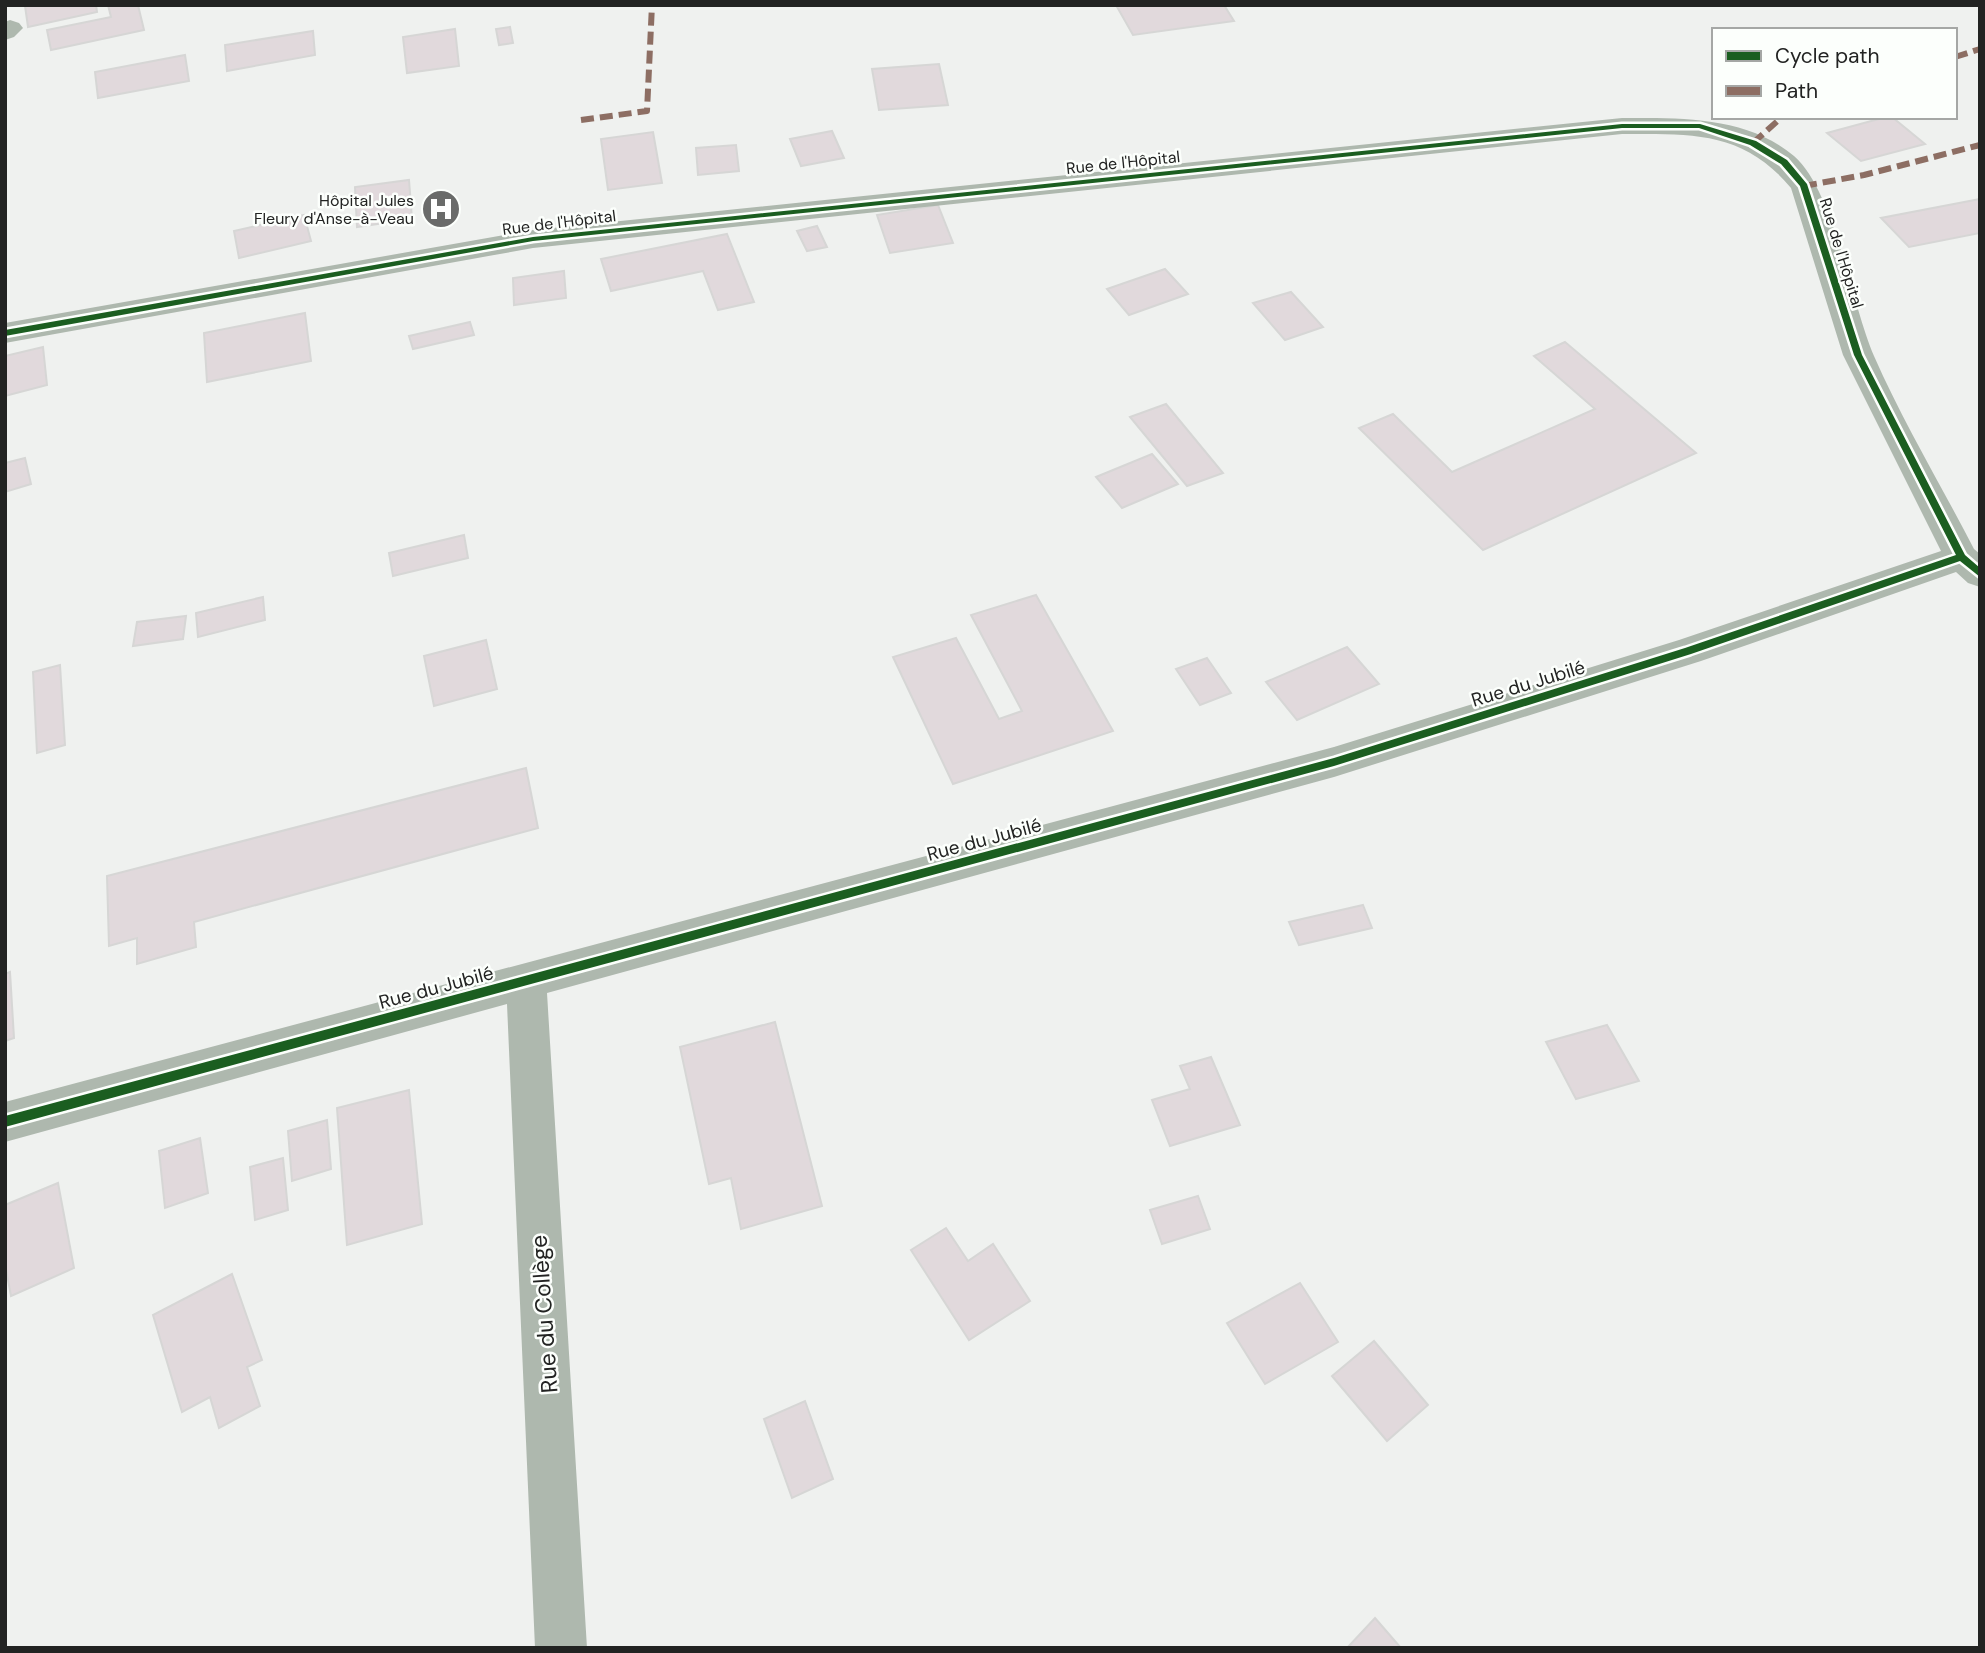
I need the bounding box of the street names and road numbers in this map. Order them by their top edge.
street label: Rue de l'Hôpital [1065,146,1181,179]
street label: Rue de l'Hôpital [1815,195,1868,311]
street label: Rue de l'Hôpital [501,205,617,240]
street label: Rue du Jubilé [1468,654,1588,713]
street label: Rue du Jubilé [924,812,1044,867]
street label: Rue du Jubilé [376,960,496,1015]
street label: Rue du Collège [524,1234,564,1394]

